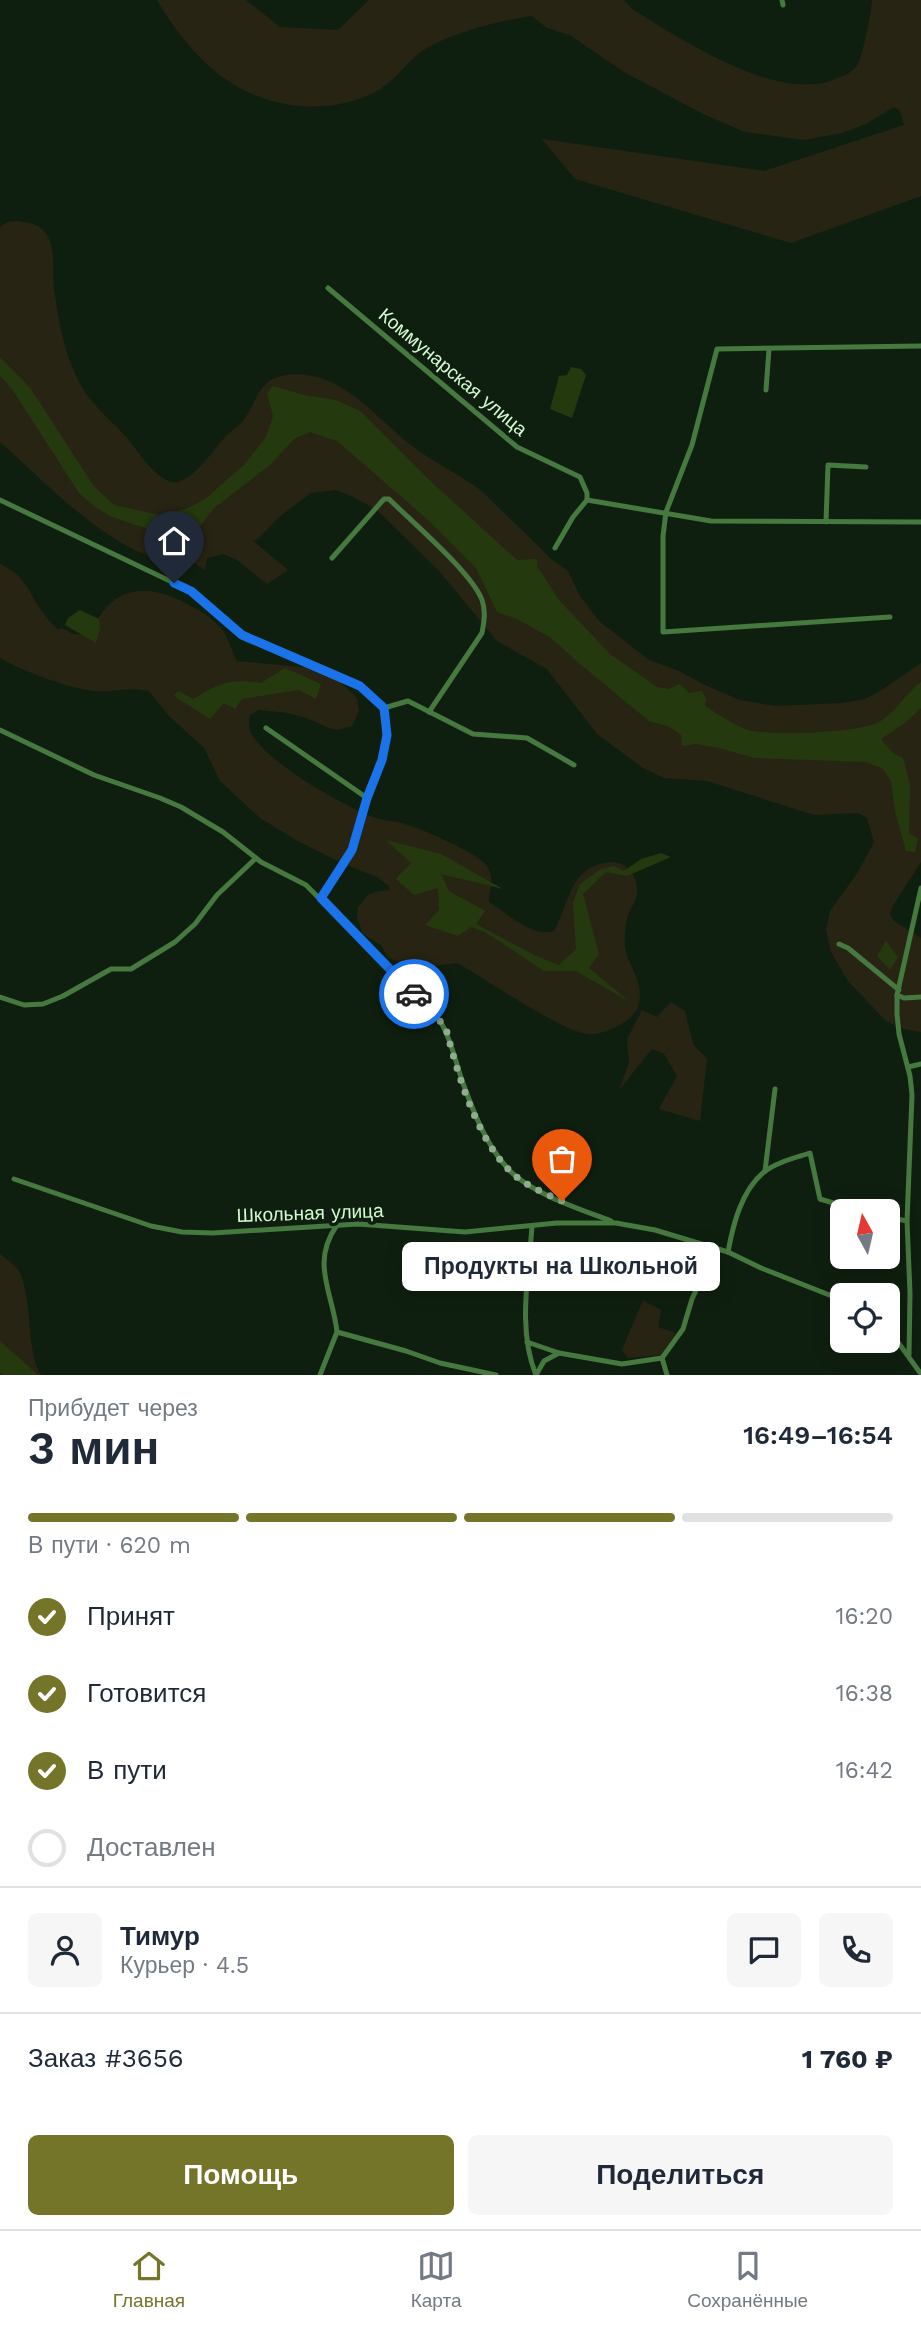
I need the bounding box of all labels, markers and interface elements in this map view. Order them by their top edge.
street label: Коммунарская улица [374,303,532,441]
pin [144,511,204,583]
icon: home [155,522,193,560]
courier [379,959,449,1029]
icon: car [395,975,433,1013]
pin [532,1129,592,1201]
icon: bag [543,1140,581,1178]
street label: Школьная улица [236,1199,384,1227]
north arrow [830,1199,900,1269]
map controls [830,1199,900,1353]
callout: Продукты на Школьной [403,1243,721,1292]
text: Продукты на Школьной [424,1253,698,1280]
button: locate [830,1283,900,1353]
text: Прибудет через [28,1395,198,1422]
text: 16:49–16:54 [743,1420,893,1450]
text: 3 мин [28,1421,159,1475]
text: В пути · 620 m [28,1532,191,1559]
icon: check [28,1598,66,1636]
text: Принят [87,1601,175,1631]
text: 16:20 [836,1603,893,1630]
icon: check [28,1675,66,1713]
text: Готовится [87,1678,206,1708]
text: 16:38 [836,1680,893,1707]
icon: check [28,1752,66,1790]
text: В пути [87,1755,167,1785]
text: 16:42 [836,1757,893,1784]
text: Доставлен [87,1832,216,1862]
button: person [28,1913,102,1987]
button: chat [727,1913,801,1987]
button: phone [819,1913,893,1987]
text: Тимур [120,1921,200,1951]
text: Курьер · 4.5 [120,1952,249,1979]
text: Заказ #3656 [28,2043,184,2073]
text: 1 760 ₽ [802,2044,893,2074]
button: Помощь [28,2135,454,2215]
button: Поделиться [468,2135,893,2215]
tab: Главная [113,2247,185,2312]
tab: Карта [411,2247,462,2312]
tab: Сохранённые [687,2247,808,2312]

